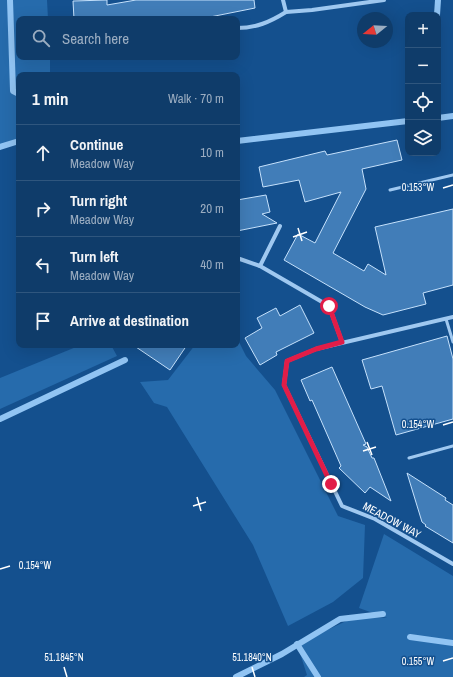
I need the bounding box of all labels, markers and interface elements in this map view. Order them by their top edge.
north arrow [357,12,393,48]
map controls [405,12,441,156]
button: + [405,12,441,48]
search box [16,16,240,60]
icon: search [30,27,52,49]
text: Search here [62,28,129,49]
button: − [405,48,441,84]
button: locate [405,84,441,120]
text: 1 min [32,87,68,110]
text: Walk · 70 m [168,90,224,107]
button: layers [405,120,441,156]
text: Continue [70,134,123,155]
icon: ahead [32,142,54,164]
text: 10 m [200,144,224,161]
text: Meadow Way [70,155,134,172]
text: 0.153°W [402,181,434,194]
text: Turn right [70,190,127,211]
icon: right [32,198,54,220]
text: 20 m [200,200,224,217]
text: Meadow Way [70,211,134,228]
text: Turn left [70,246,118,267]
icon: left [32,254,54,276]
text: 40 m [200,256,224,273]
text: Meadow Way [70,267,134,284]
route start [320,297,338,315]
icon: arrive [32,310,54,332]
text: Arrive at destination [70,310,189,331]
text: 0.154°W [402,418,434,431]
route end [322,475,340,493]
street label: MEADOW WAY [361,499,423,541]
text: 0.154°W [19,559,51,572]
text: 51.1845°N [44,651,84,664]
text: 51.1840°N [232,651,272,664]
text: 0.155°W [402,655,434,668]

